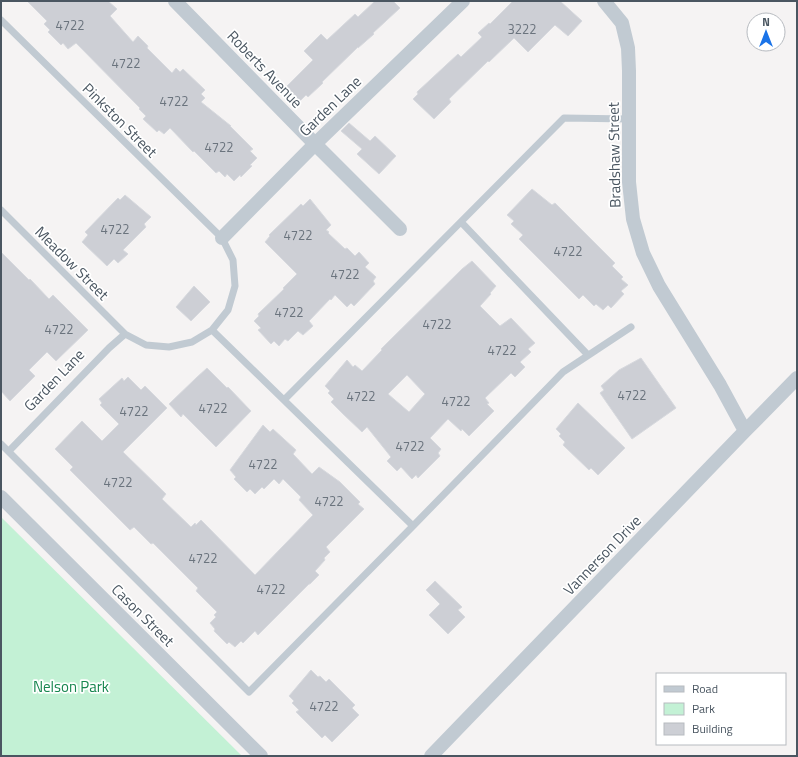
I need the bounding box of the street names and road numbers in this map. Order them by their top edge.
street label: Roberts Avenue [222,25,308,113]
street label: Garden Lane [294,70,366,142]
street label: Pinkston Street [77,77,163,163]
street label: Bradshaw Street [602,101,626,208]
street label: Meadow Street [30,221,115,306]
street label: Garden Lane [18,344,90,416]
street label: Vannerson Drive [558,510,646,600]
street label: Cason Street [106,578,180,652]

